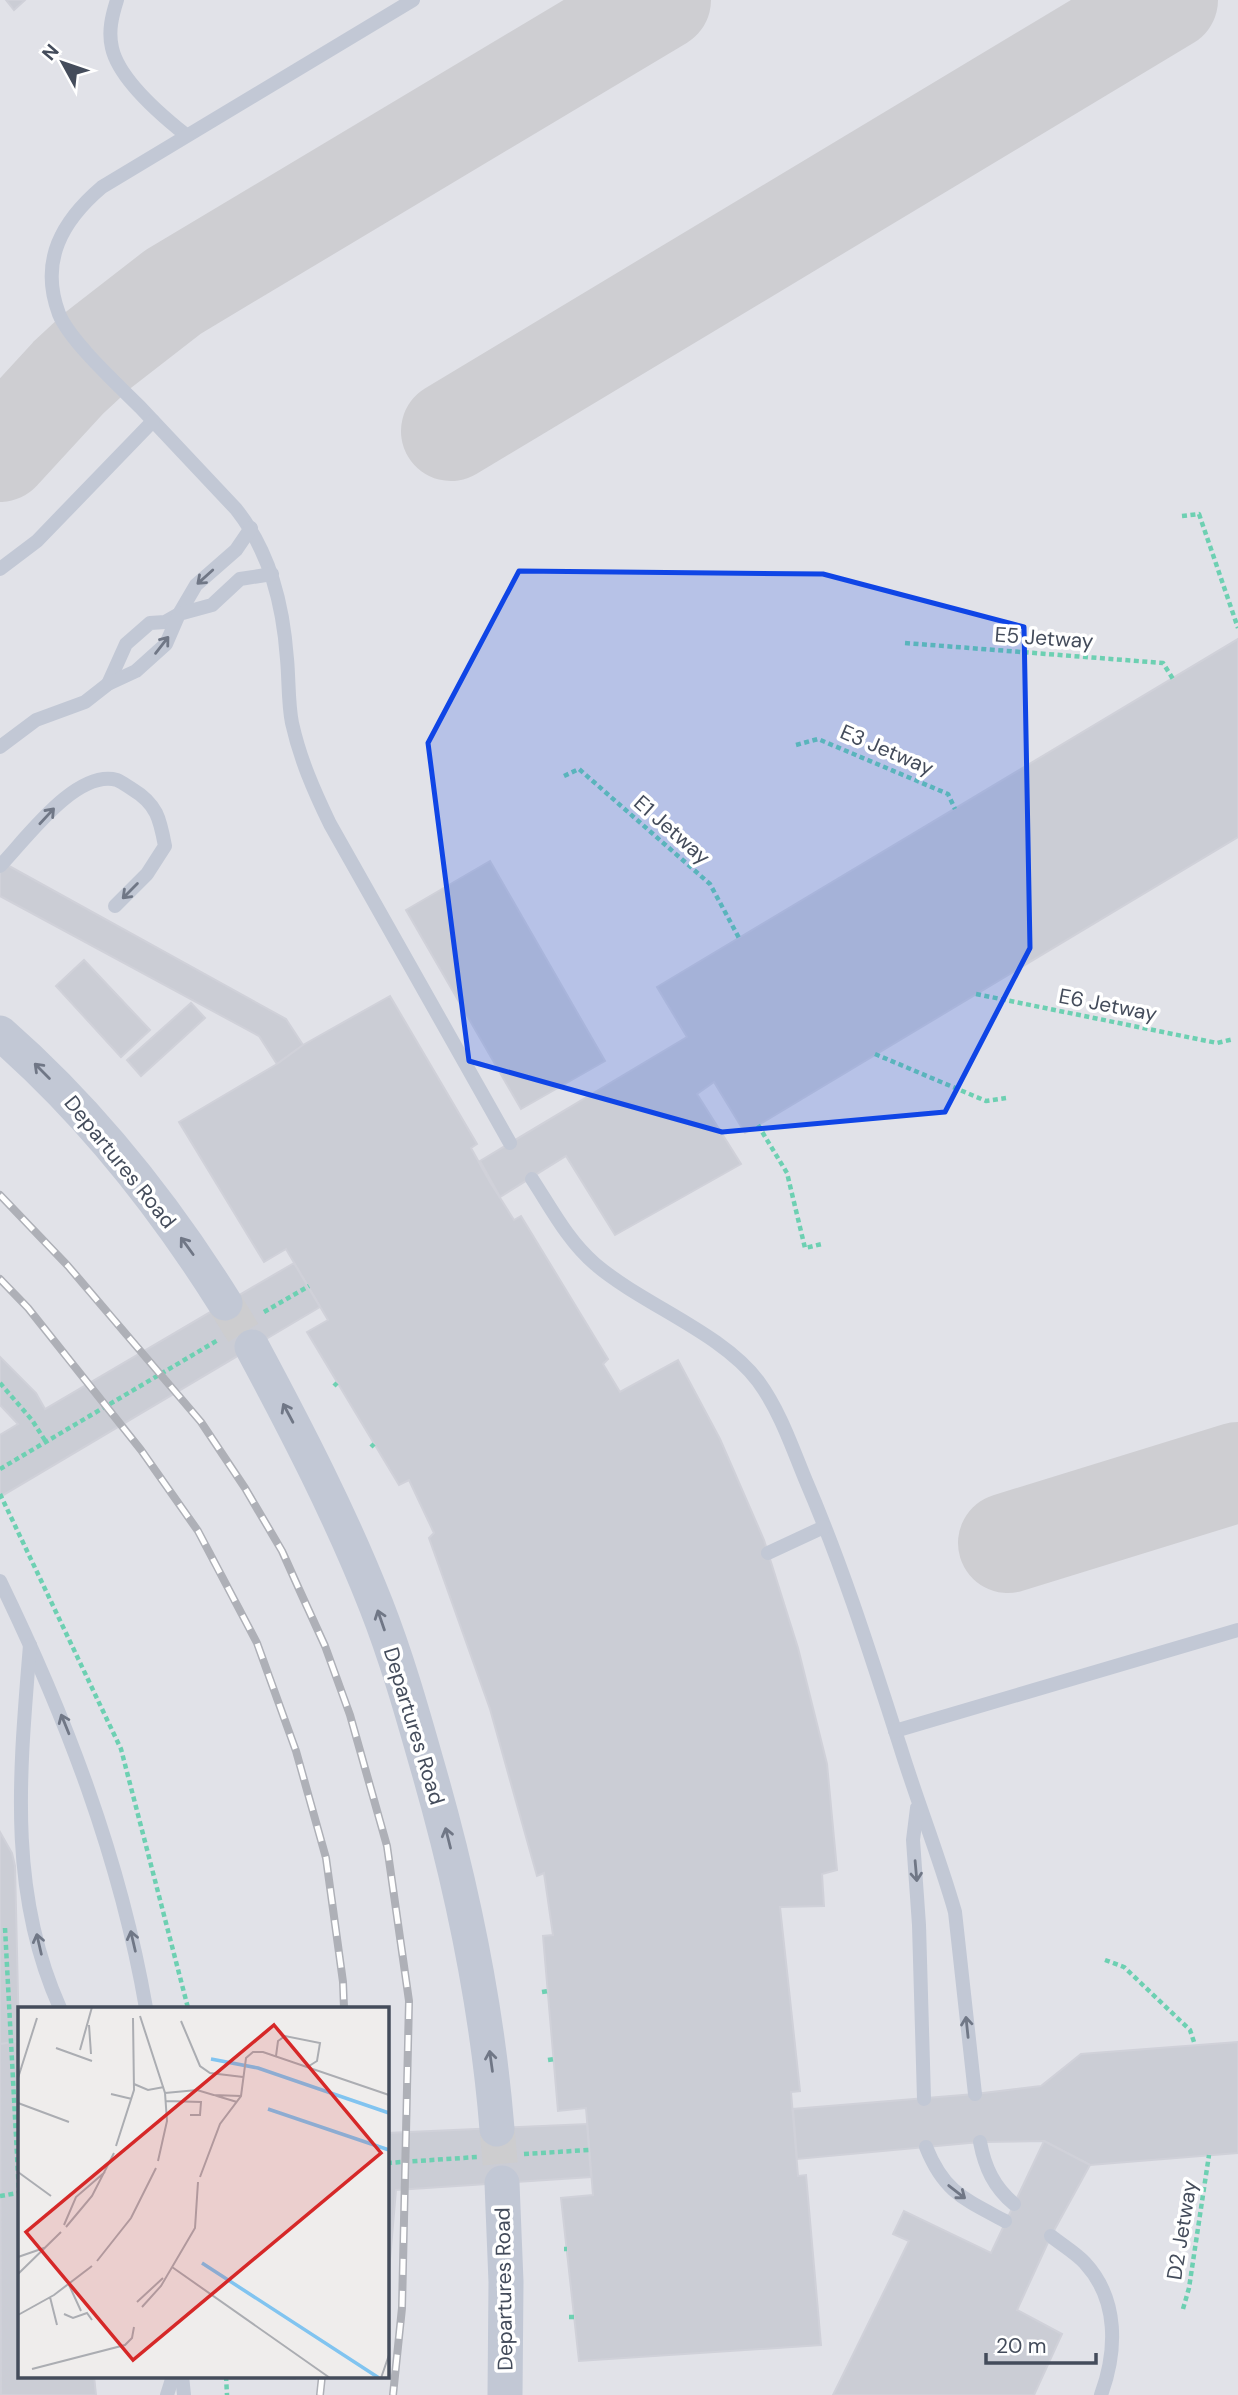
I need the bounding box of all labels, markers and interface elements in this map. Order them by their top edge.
north arrow [28,28,98,98]
text: N [36,39,64,66]
one-way arrow [196,569,214,585]
street label: E5 Jetway [994,621,1095,655]
one-way arrow [154,635,169,654]
street label: E3 Jetway [836,718,938,782]
street label: E1 Jetway [628,789,716,871]
one-way arrow [38,808,55,825]
one-way arrow [122,882,139,899]
street label: E6 Jetway [1057,982,1160,1028]
one-way arrow [34,1063,51,1080]
street label: Departures Road [58,1090,182,1234]
one-way arrow [180,1237,194,1256]
one-way arrow [280,1403,294,1424]
one-way arrow [374,1610,386,1632]
street label: Departures Road [377,1644,451,1808]
one-way arrow [57,1714,70,1736]
one-way arrow [441,1827,454,1850]
one-way arrow [910,1859,923,1882]
one-way arrow [125,1930,139,1953]
one-way arrow [32,1933,45,1956]
inset map [18,2007,388,2378]
one-way arrow [961,2016,974,2038]
one-way arrow [484,2050,497,2073]
street label: D2 Jetway [1160,2178,1204,2282]
one-way arrow [947,2185,966,2200]
street label: Departures Road [489,2207,519,2371]
scale bar [986,2322,1096,2366]
text: 20 m [996,2332,1047,2360]

